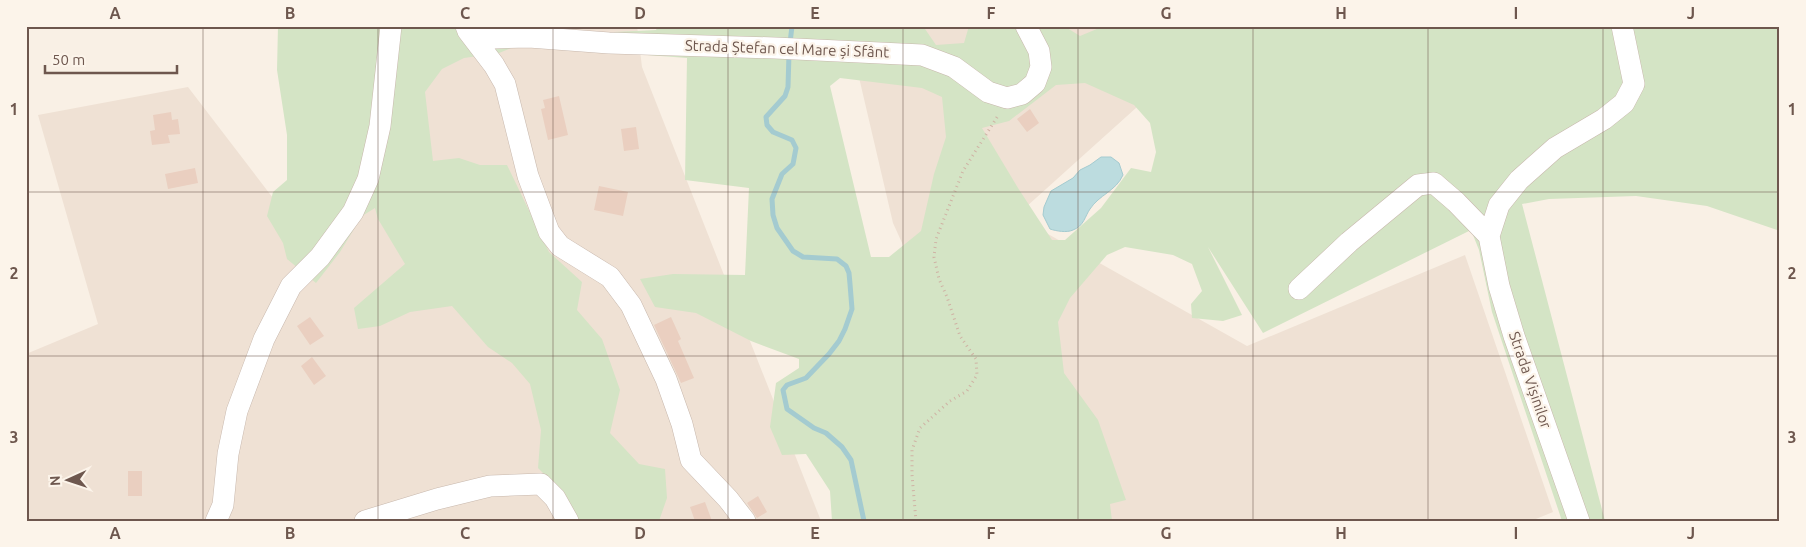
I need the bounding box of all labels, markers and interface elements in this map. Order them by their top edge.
text: A [109,4,121,22]
text: B [285,4,295,22]
text: C [460,4,470,22]
text: D [634,4,646,22]
text: E [810,4,820,22]
text: F [987,4,996,22]
text: G [1160,4,1172,22]
text: H [1335,4,1347,22]
text: I [1514,4,1518,22]
text: J [1687,4,1695,22]
street label: Strada Ștefan cel Mare și Sfânt [685,36,890,61]
scale bar [45,42,178,74]
text: 50 m [52,51,85,68]
text: 1 [9,100,19,118]
text: 1 [1787,100,1797,118]
text: 2 [9,264,19,282]
text: 2 [1787,264,1797,282]
street label: Strada Vișinilor [1506,329,1555,431]
text: 3 [9,428,19,446]
text: 3 [1787,428,1797,446]
north arrow [42,454,92,504]
text: N [47,475,63,486]
text: A [109,524,121,542]
text: B [285,524,295,542]
text: C [460,524,470,542]
text: D [634,524,646,542]
text: E [810,524,820,542]
text: F [987,524,996,542]
text: G [1160,524,1172,542]
text: H [1335,524,1347,542]
text: I [1514,524,1518,542]
text: J [1687,524,1695,542]

